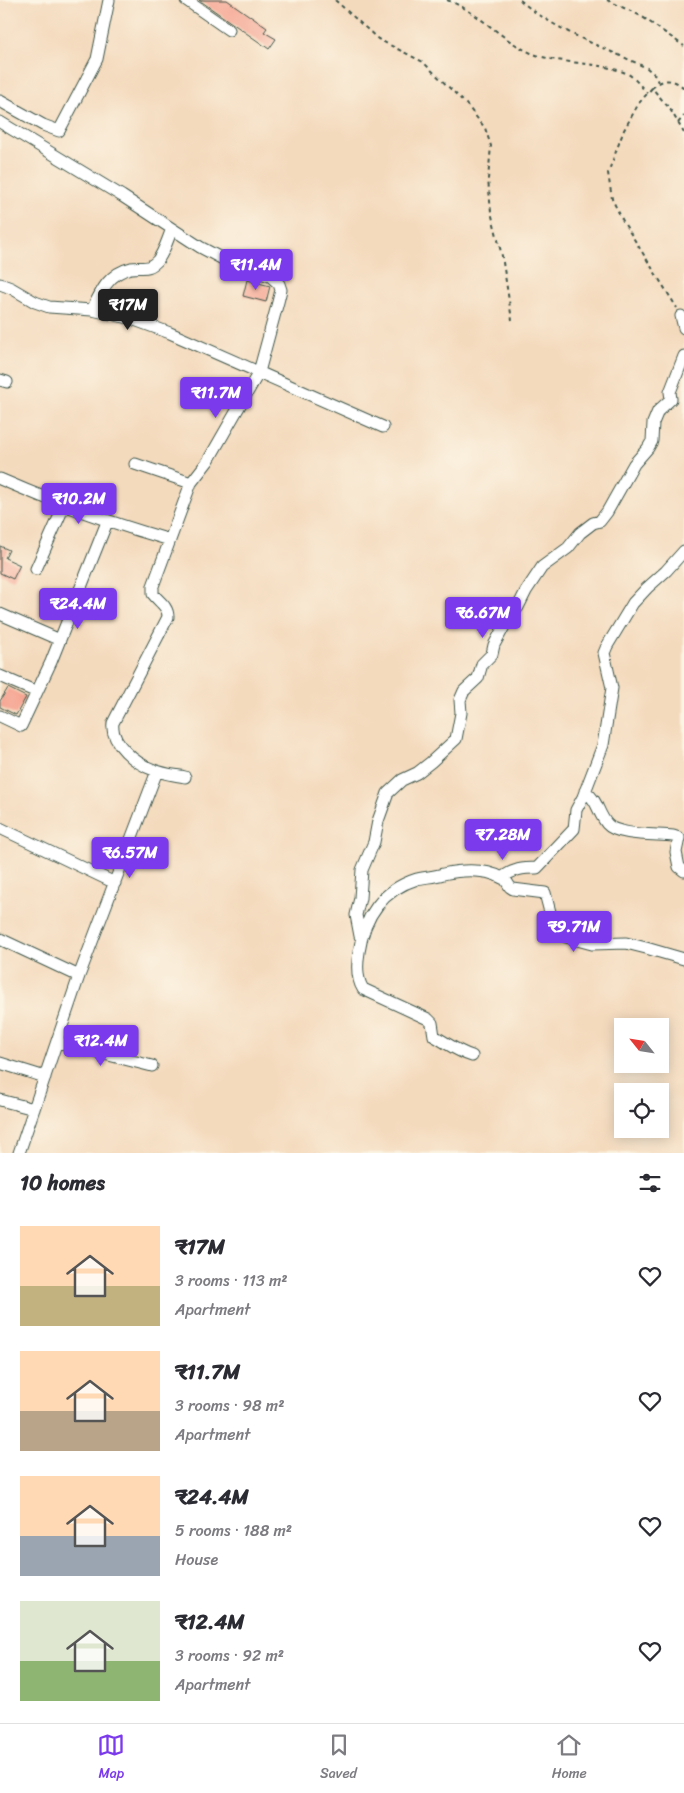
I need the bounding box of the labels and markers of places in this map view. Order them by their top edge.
pin: ₹11.4M [215,248,297,291]
pin: ₹17M [98,288,158,331]
pin: ₹11.7M [175,376,257,419]
pin: ₹10.2M [38,482,120,525]
pin: ₹24.4M [37,588,119,630]
pin: ₹6.67M [442,596,524,639]
pin: ₹7.28M [462,818,544,861]
pin: ₹6.57M [89,836,171,879]
pin: ₹9.71M [533,910,615,953]
pin: ₹12.4M [60,1024,142,1067]

